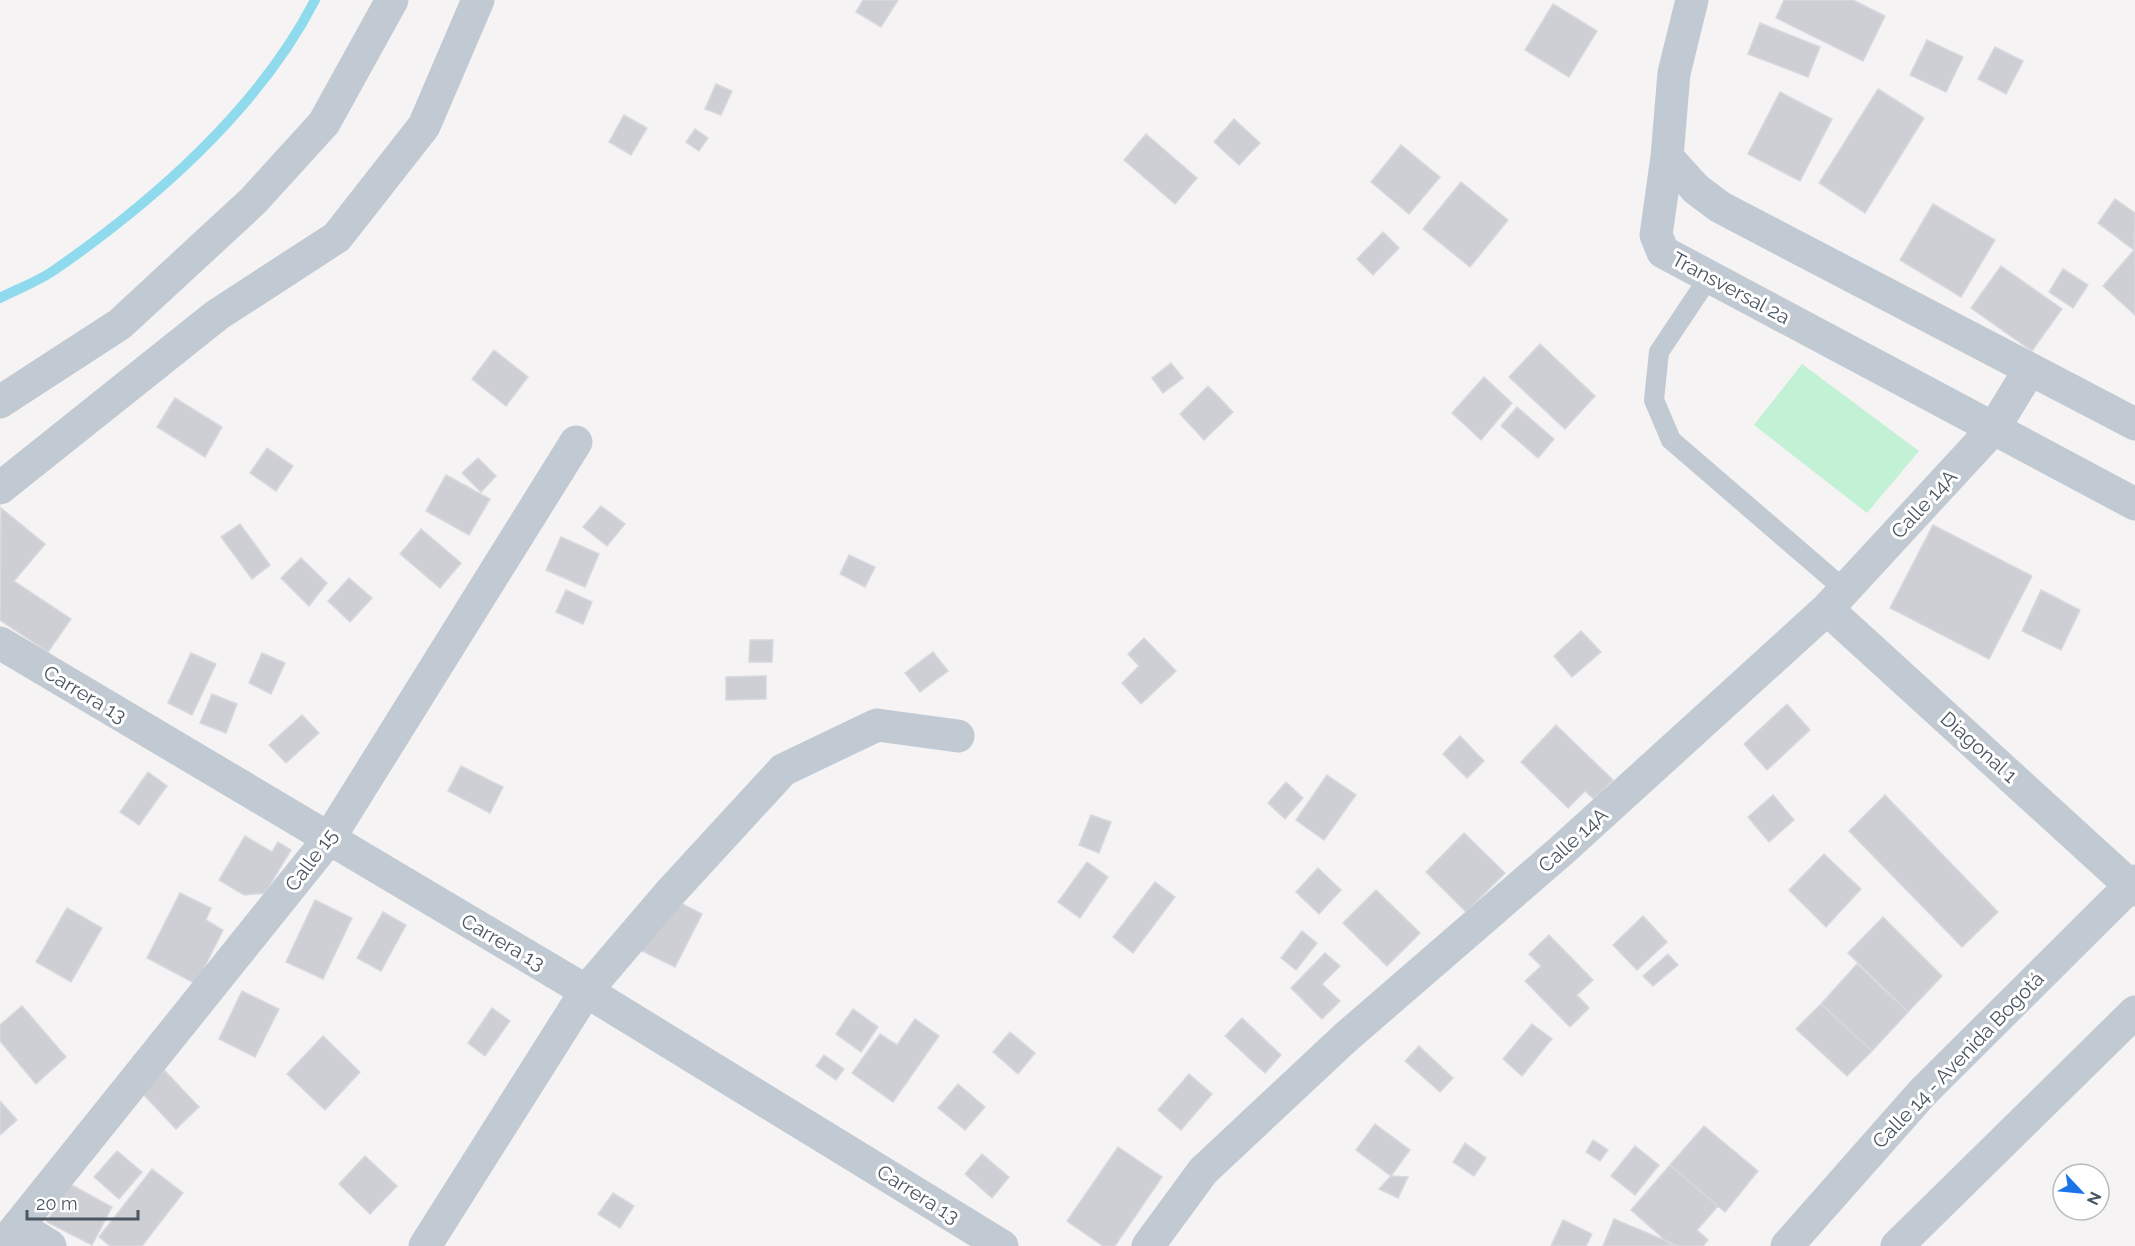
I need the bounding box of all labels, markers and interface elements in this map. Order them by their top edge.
street label: Transversal 2a [1668,247,1794,329]
street label: Calle 14A [1886,464,1962,543]
street label: Carrera 13 [39,660,131,728]
street label: Diagonal 1 [1936,706,2023,788]
street label: Calle 14A [1533,802,1613,877]
street label: Calle 15 [280,824,342,896]
street label: Carrera 13 [457,909,549,975]
street label: Calle 14 - Avenida Bogotá [1867,967,2049,1153]
street label: Carrera 13 [873,1159,963,1229]
north arrow [2051,1162,2111,1222]
scale bar [27,1183,138,1221]
text: N [2083,1189,2105,1208]
text: 20 m [36,1193,78,1214]

